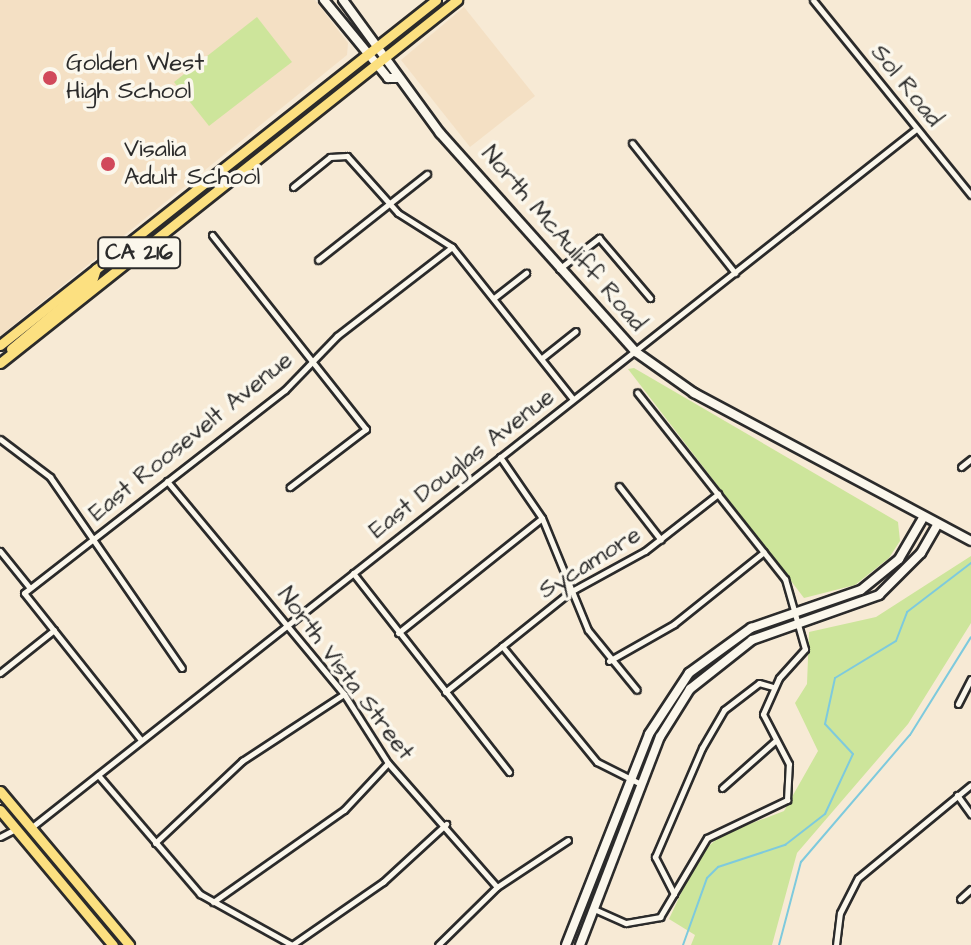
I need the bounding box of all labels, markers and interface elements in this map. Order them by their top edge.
street label: Sol Road [864,39,948,133]
place label: Golden West High School [66,50,204,106]
marker: Golden West High School [41,69,59,87]
place label: Visalia Adult School [124,136,260,192]
street label: North McAuliff Road [475,140,651,338]
marker: Visalia Adult School [99,155,117,173]
road number: CA 216 [97,235,181,271]
street label: East Roosevelt Avenue [83,346,299,528]
street label: East Douglas Avenue [364,383,560,545]
street label: Sycamore [534,520,646,606]
street label: North Vista Street [271,582,419,766]

